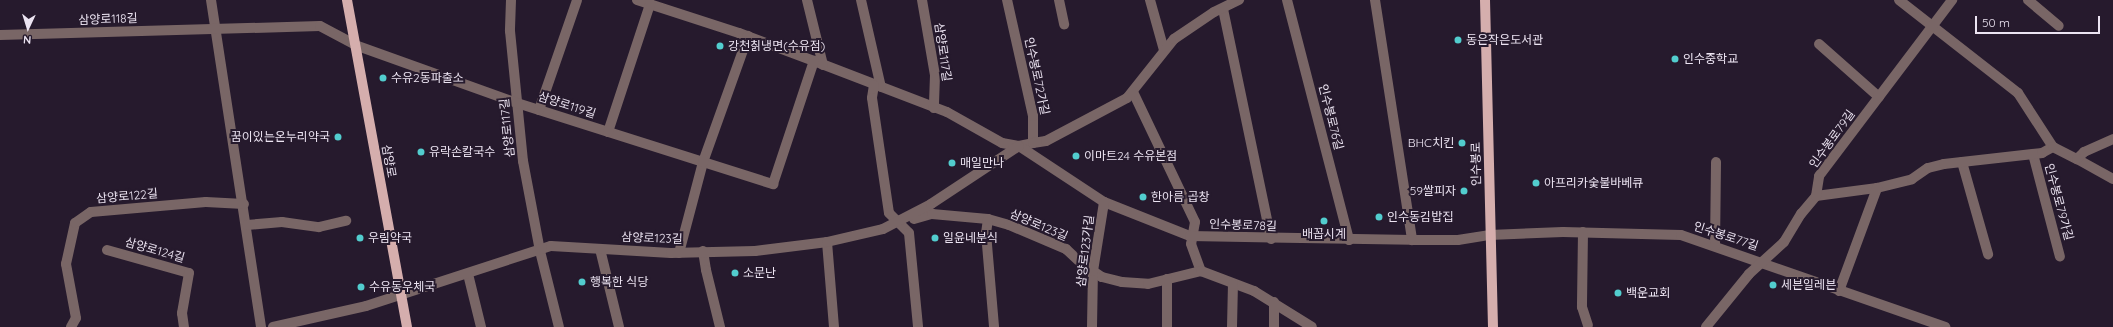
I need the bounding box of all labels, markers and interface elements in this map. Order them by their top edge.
north arrow [8,8,48,48]
scale bar [1977,8,2102,34]
street label: 삼양로118길 [78,11,138,27]
text: 50 m [1982,15,2010,30]
street label: 삼양로117길 [932,22,954,82]
text: N [23,33,32,47]
place label: 동은작은도서관 [1466,33,1543,47]
marker: 동은작은도서관 [1453,35,1463,45]
street label: 인수봉로72가길 [1022,36,1052,116]
place label: 강천칡냉면(수유점) [728,39,825,53]
marker: 강천칡냉면(수유점) [715,41,725,51]
place label: 인수중학교 [1683,52,1738,66]
marker: 인수중학교 [1670,54,1680,64]
place label: 수유2동파출소 [391,71,464,85]
marker: 수유2동파출소 [378,73,388,83]
street label: 인수봉로76길 [1316,83,1346,151]
street label: 삼양로119길 [536,89,598,121]
street label: 삼양로117길 [497,98,517,158]
street label: 인수봉로79길 [1806,107,1858,171]
place label: 꿈이있는온누리약국 [231,130,330,144]
marker: 꿈이있는온누리약국 [333,132,343,142]
place label: BHC치킨 [1408,136,1454,150]
marker: BHC치킨 [1457,138,1467,148]
street label: 인수봉로 [1468,142,1484,186]
street label: 삼양로 [379,143,399,179]
place label: 유락손칼국수 [429,145,495,159]
marker: 유락손칼국수 [416,147,426,157]
place label: 이마트24 수유본점 [1084,149,1177,163]
marker: 이마트24 수유본점 [1071,151,1081,161]
place label: 매일만나 [960,156,1004,170]
marker: 매일만나 [947,158,957,168]
street label: 인수봉로79가길 [2042,162,2076,242]
place label: 아프리카숯불바베큐 [1544,176,1643,190]
marker: 아프리카숯불바베큐 [1531,178,1541,188]
place label: 59쌀피자 [1410,184,1456,198]
street label: 삼양로122길 [96,186,158,206]
marker: 59쌀피자 [1459,186,1469,196]
place label: 한아름 곱창 [1151,190,1209,204]
marker: 한아름 곱창 [1138,192,1148,202]
street label: 삼양로123길 [1008,206,1070,244]
place label: 인수동김밥집 [1387,210,1453,224]
marker: 인수동김밥집 [1374,212,1384,222]
street label: 삼양로123가길 [1073,214,1097,288]
marker: 배꼽시계 [1319,216,1329,226]
street label: 인수봉로78길 [1209,217,1277,233]
street label: 인수봉로77길 [1692,219,1760,253]
place label: 배꼽시계 [1302,227,1346,241]
street label: 삼양로123길 [621,230,683,246]
place label: 우림약국 [368,231,412,245]
place label: 일윤네분식 [943,231,998,245]
marker: 우림약국 [355,233,365,243]
marker: 일윤네분식 [930,233,940,243]
street label: 삼양로124길 [124,235,186,265]
place label: 소문난 [743,266,776,280]
marker: 소문난 [730,268,740,278]
place label: 행복한 식당 [590,275,648,289]
marker: 행복한 식당 [577,277,587,287]
place label: 세븐일레븐 [1781,278,1836,292]
place label: 수유동우체국 [369,280,435,294]
marker: 세븐일레븐 [1768,280,1778,290]
marker: 수유동우체국 [356,282,366,292]
place label: 백운교회 [1626,286,1670,300]
marker: 백운교회 [1613,288,1623,298]

